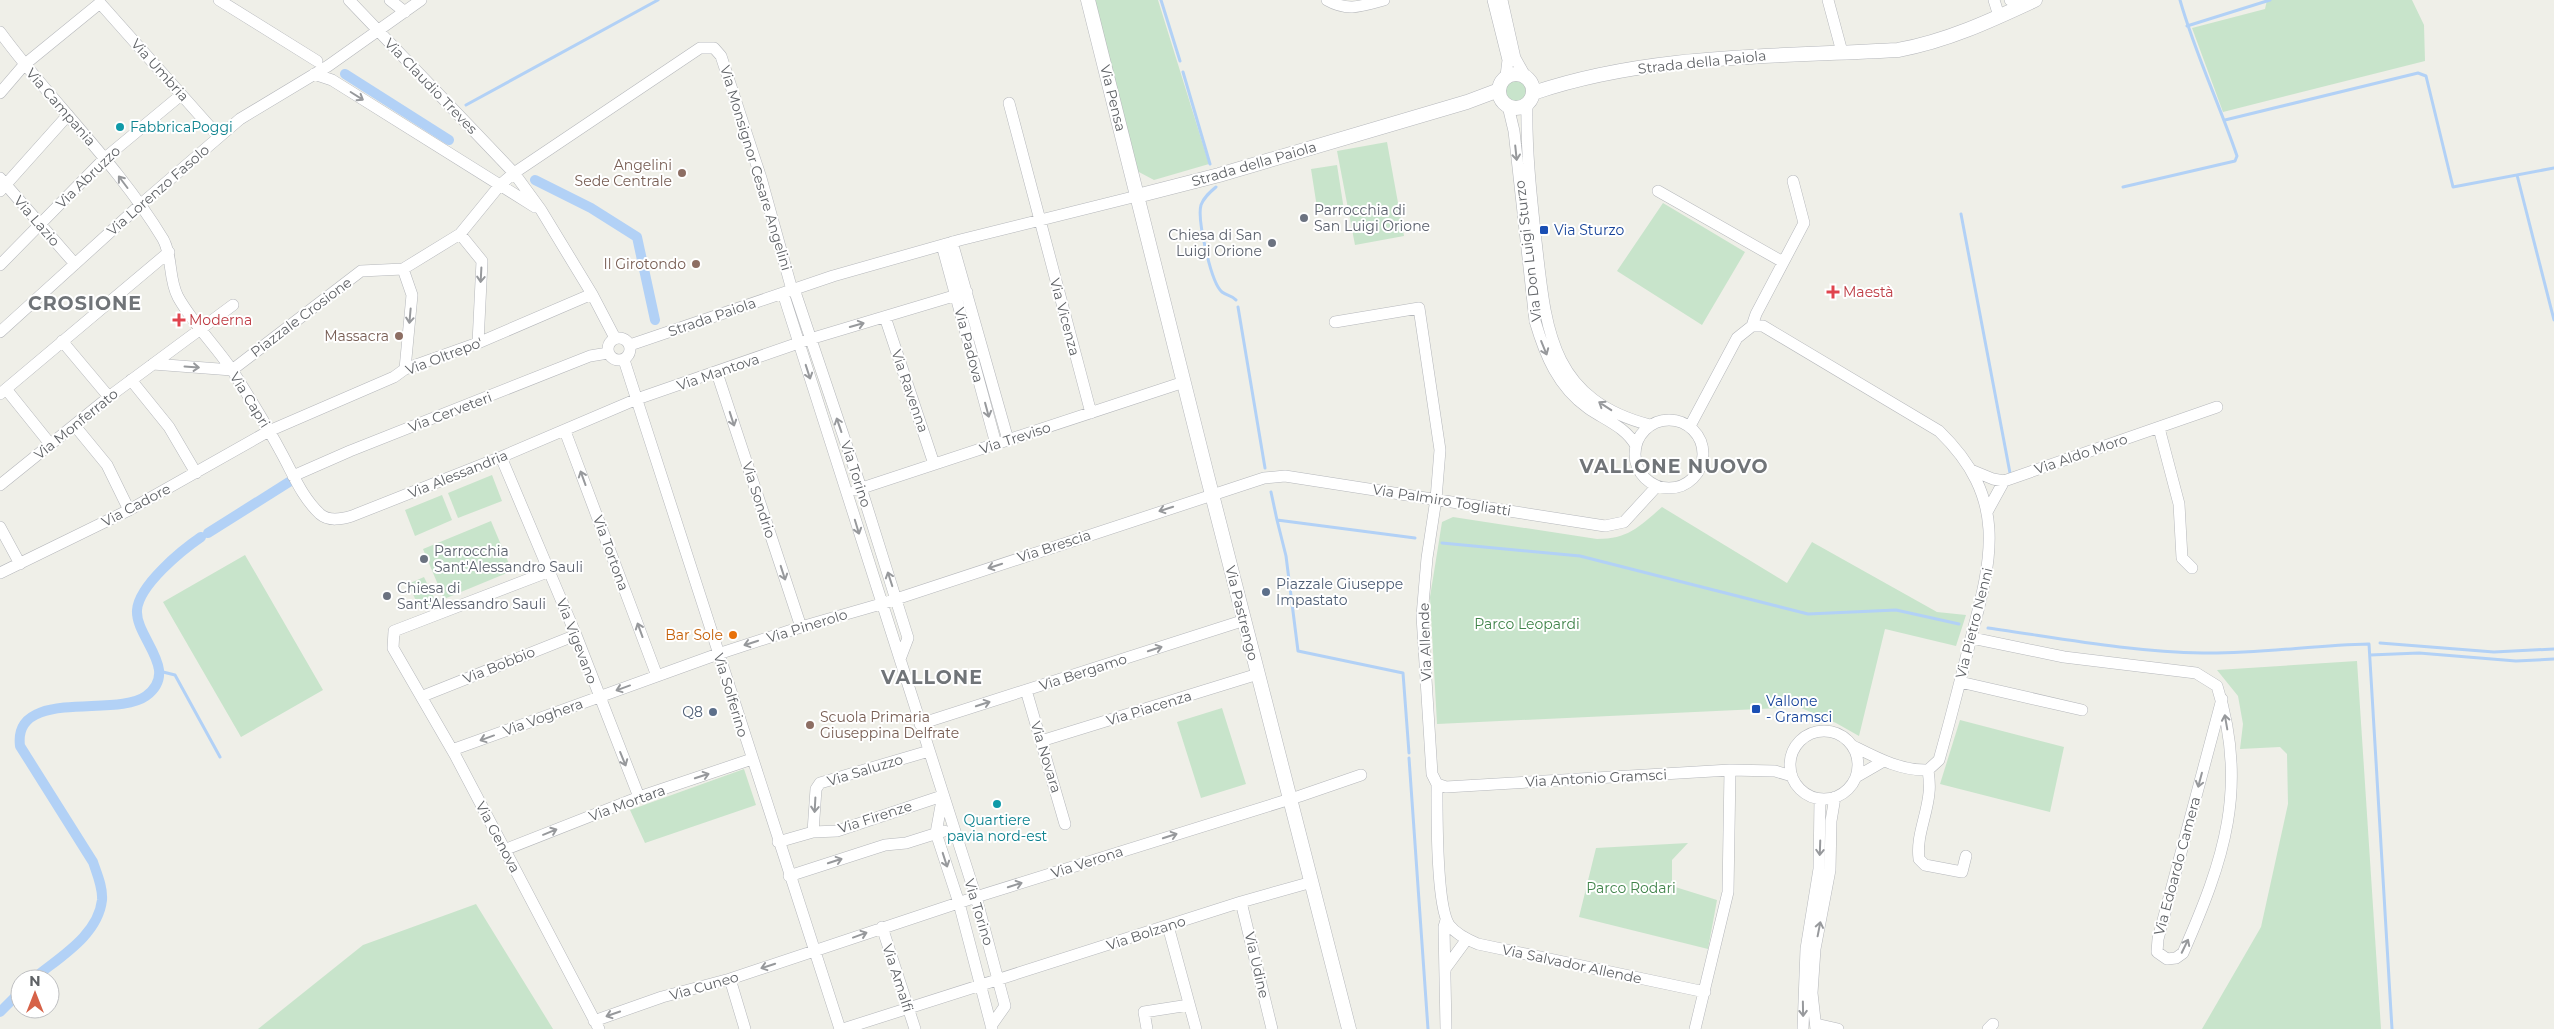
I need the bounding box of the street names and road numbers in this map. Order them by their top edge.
street label: Via Claudio Treves [381,34,482,138]
street label: Via Umbria [127,35,193,105]
street label: Strada della Paiola [1637,46,1767,78]
street label: Via Monsignor Cesare Angelini [716,63,796,273]
street label: Via Pensa [1096,63,1130,133]
street label: Via Campania [22,64,100,150]
street label: Strada della Paiola [1189,138,1319,190]
street label: Via Lorenzo Fasolo [103,140,213,239]
street label: Via Abruzzo [52,142,124,212]
street label: Via Don Luigi Sturzo [1510,179,1546,323]
street label: Via Lazio [10,192,64,250]
street label: Piazzale Crosione [247,273,355,361]
street label: Via Vicenza [1046,276,1084,358]
street label: Strada Paiola [666,294,758,340]
street label: Via Padova [950,305,988,385]
street label: Via Oltrepo' [403,333,485,379]
street label: Via Ravenna [887,347,933,435]
street label: Via Mantova [674,350,762,394]
street label: Via Capri [226,369,274,431]
street label: Via Monferrato [30,384,122,463]
street label: Via Cerveteri [406,388,494,436]
street label: Via Treviso [977,418,1053,458]
street label: Via Aldo Moro [2032,430,2130,478]
street label: Via Torino [837,439,875,510]
street label: Via Alessandria [406,446,510,502]
street label: Via Sondrio [738,459,780,541]
street label: Via Cadore [98,479,174,531]
street label: Via Palmiro Togliatti [1371,480,1513,520]
street label: Via Tortona [589,513,633,593]
street label: Via Brescia [1015,526,1093,566]
street label: Via Pastrengo [1221,563,1263,663]
street label: Via Pietro Nenni [1952,566,1996,680]
street label: Via Vigevano [552,596,602,687]
street label: Via Allende [1415,602,1435,682]
street label: Via Pinerolo [764,605,850,647]
street label: Via Bobbio [460,642,538,688]
street label: Via Bergamo [1037,649,1129,695]
street label: Via Solferino [710,651,752,739]
street label: Via Piacenza [1104,686,1194,730]
street label: Via Voghera [501,694,585,740]
street label: Via Novara [1027,719,1065,795]
street label: Via Saluzzo [825,750,905,790]
street label: Via Antonio Gramsci [1525,765,1667,791]
street label: Via Mortara [586,781,668,825]
street label: Via Edoardo Camera [2150,795,2204,937]
street label: Via Firenze [836,797,914,837]
street label: Via Genova [472,798,524,876]
street label: Via Verona [1049,842,1125,882]
street label: Via Torino [960,876,998,948]
street label: Via Bolzano [1104,912,1188,954]
street label: Via Udine [1241,930,1273,1000]
street label: Via Salvador Allende [1500,940,1644,988]
street label: Via Amalfi [879,942,917,1014]
street label: Via Cuneo [667,968,741,1004]

